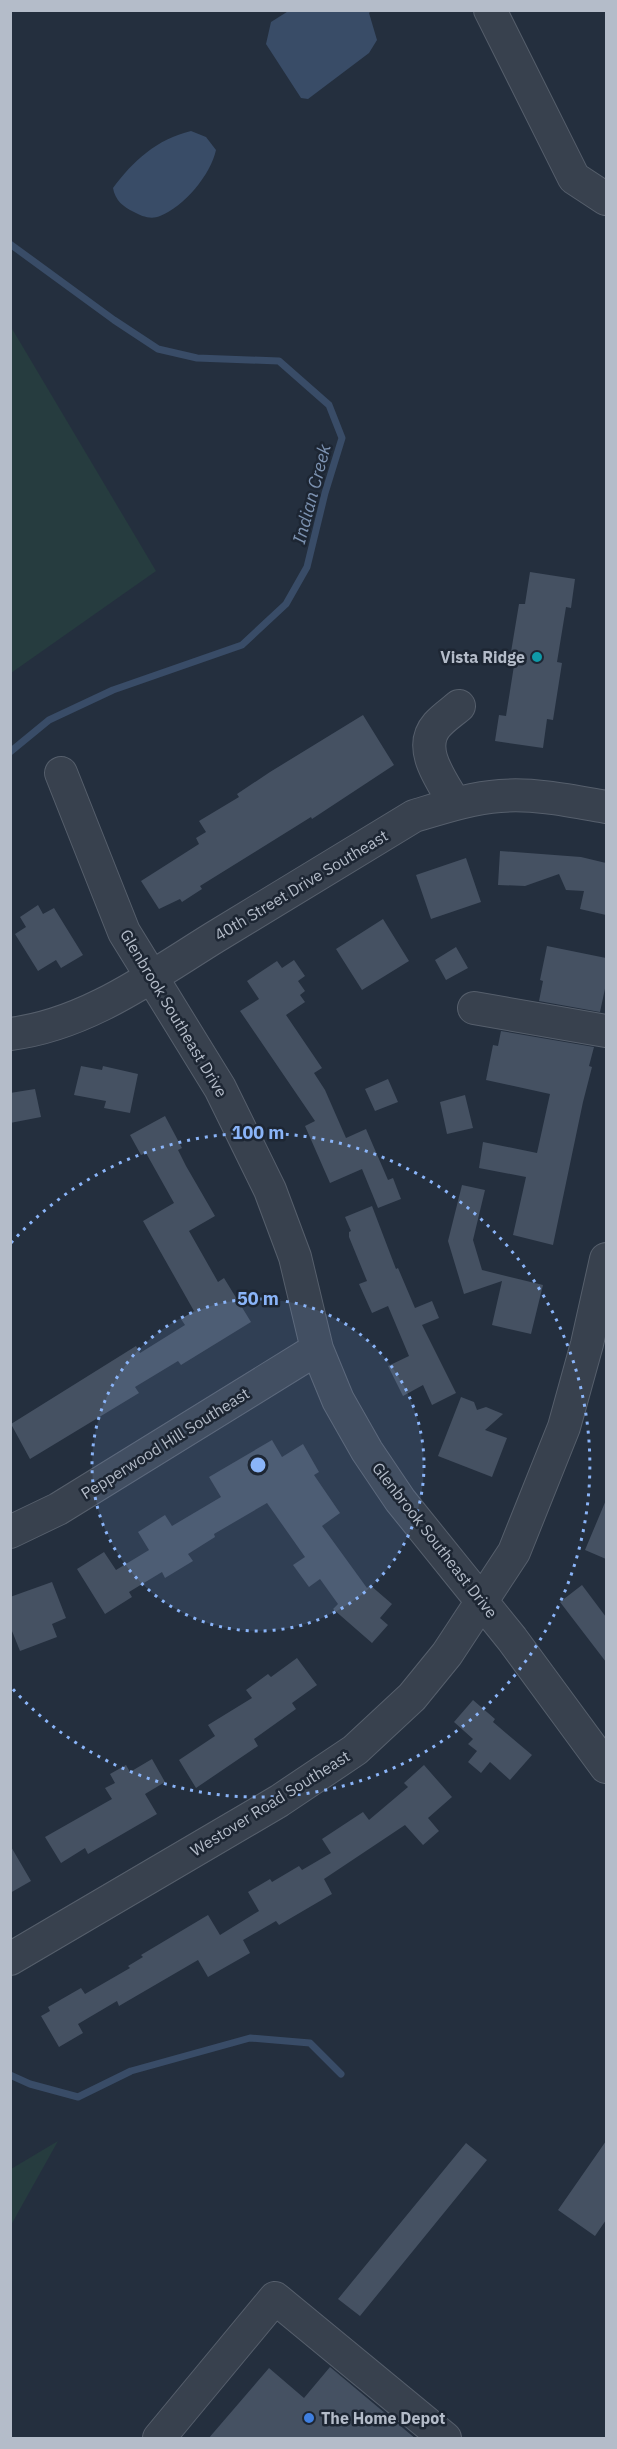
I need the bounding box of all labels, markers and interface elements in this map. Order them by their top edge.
water label: Indian Creek [287,441,336,546]
place label: Vista Ridge [440,647,525,667]
marker: Vista Ridge [530,650,544,664]
street label: 40th Street Drive Southeast [211,825,391,945]
street label: Glenbrook Southeast Drive [116,926,232,1101]
text: 100 m [232,1121,284,1144]
text: 50 m [237,1287,279,1310]
street label: Pepperwood Hill Southeast [77,1383,253,1503]
centre of rings [248,1455,268,1475]
street label: Glenbrook Southeast Drive [368,1458,502,1622]
street label: Westover Road Southeast [187,1746,353,1860]
place label: The Home Depot [321,2408,445,2428]
marker: The Home Depot [302,2411,316,2425]

